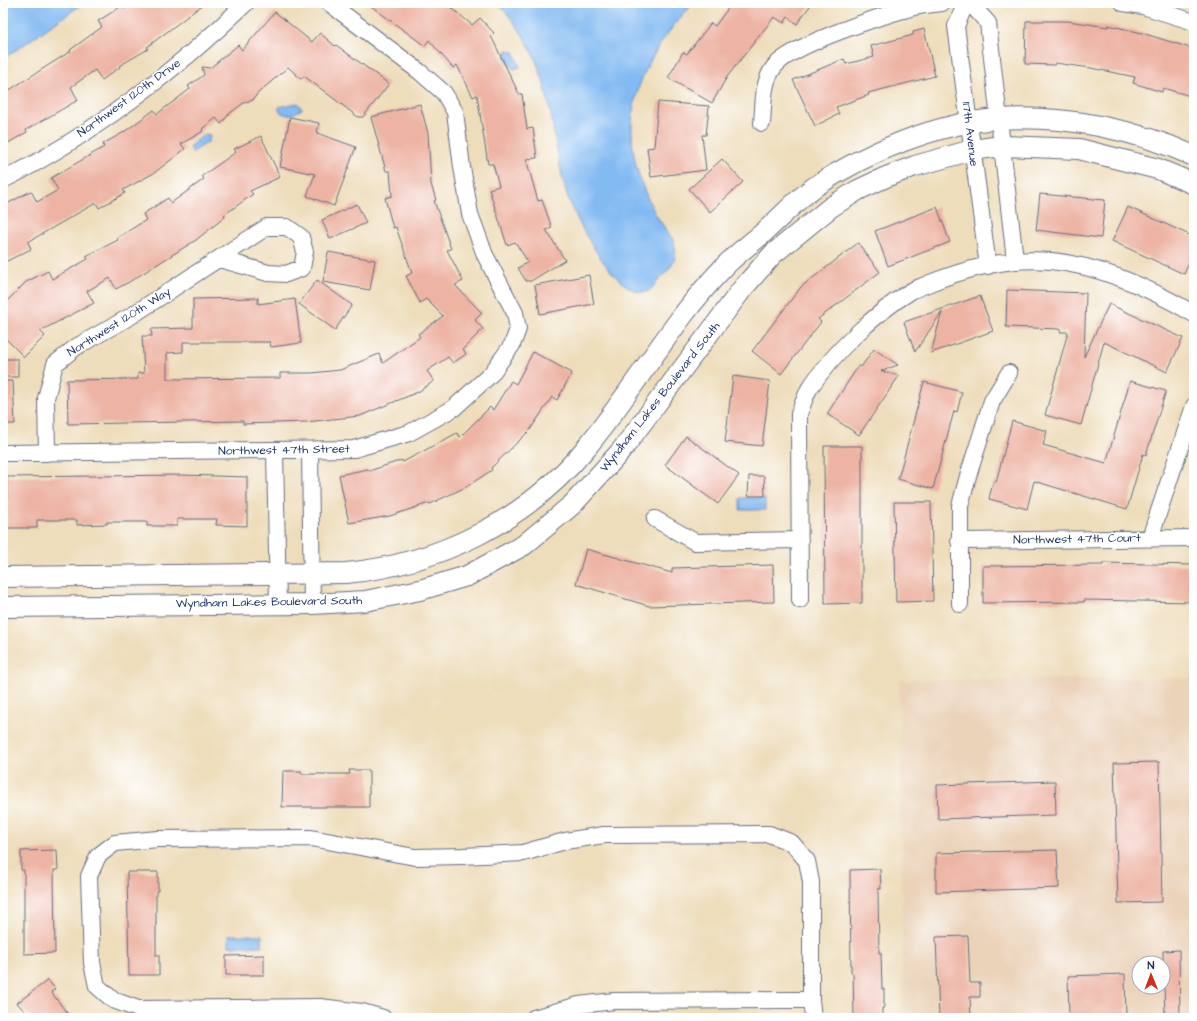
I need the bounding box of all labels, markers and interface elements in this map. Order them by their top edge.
street label: Northwest 120th Drive [74,54,185,141]
street label: 117th Avenue [958,101,982,168]
street label: Northwest 120th Way [64,283,175,362]
street label: Wyndham Lakes Boulevard South [596,318,725,476]
street label: Northwest 47th Street [218,440,350,460]
street label: Northwest 47th Court [1013,529,1141,549]
street label: Wyndham Lakes Boulevard South [176,592,362,613]
north arrow [1131,955,1171,995]
text: N [1147,958,1155,973]

